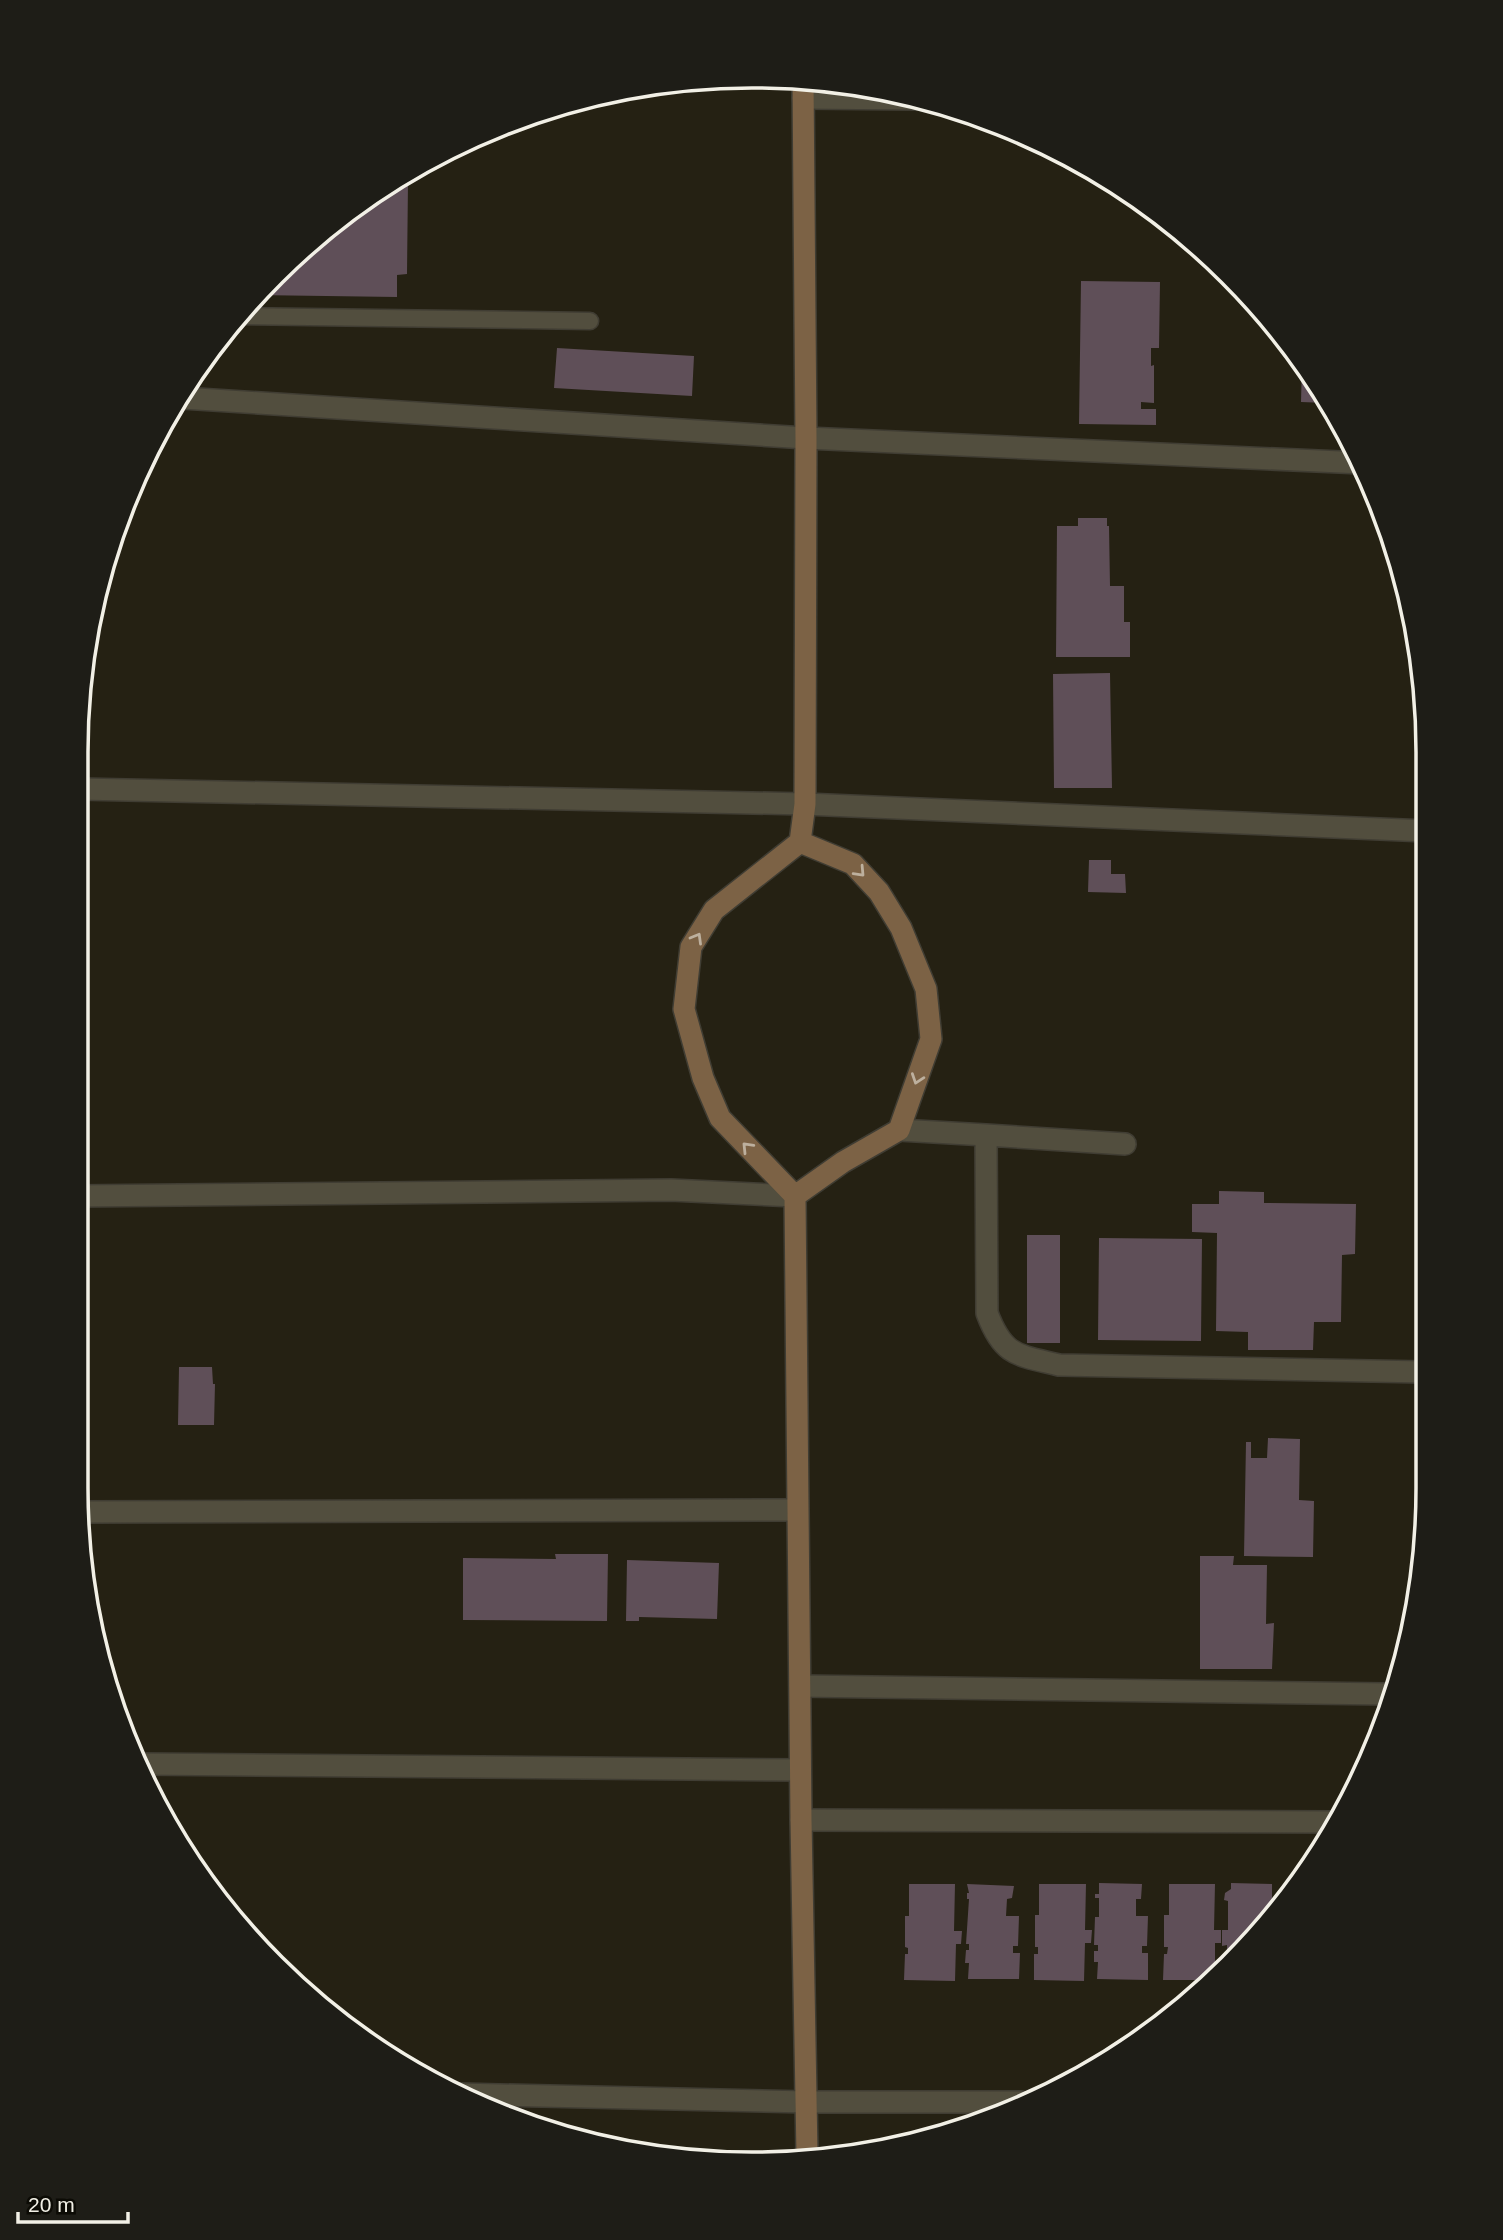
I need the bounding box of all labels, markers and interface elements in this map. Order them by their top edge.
one-way arrow [852,864,865,877]
one-way arrow [689,933,702,946]
one-way arrow [911,1072,925,1084]
one-way arrow [743,1142,756,1155]
scale bar [18,2180,128,2224]
text: 20 m [28,2193,75,2216]

